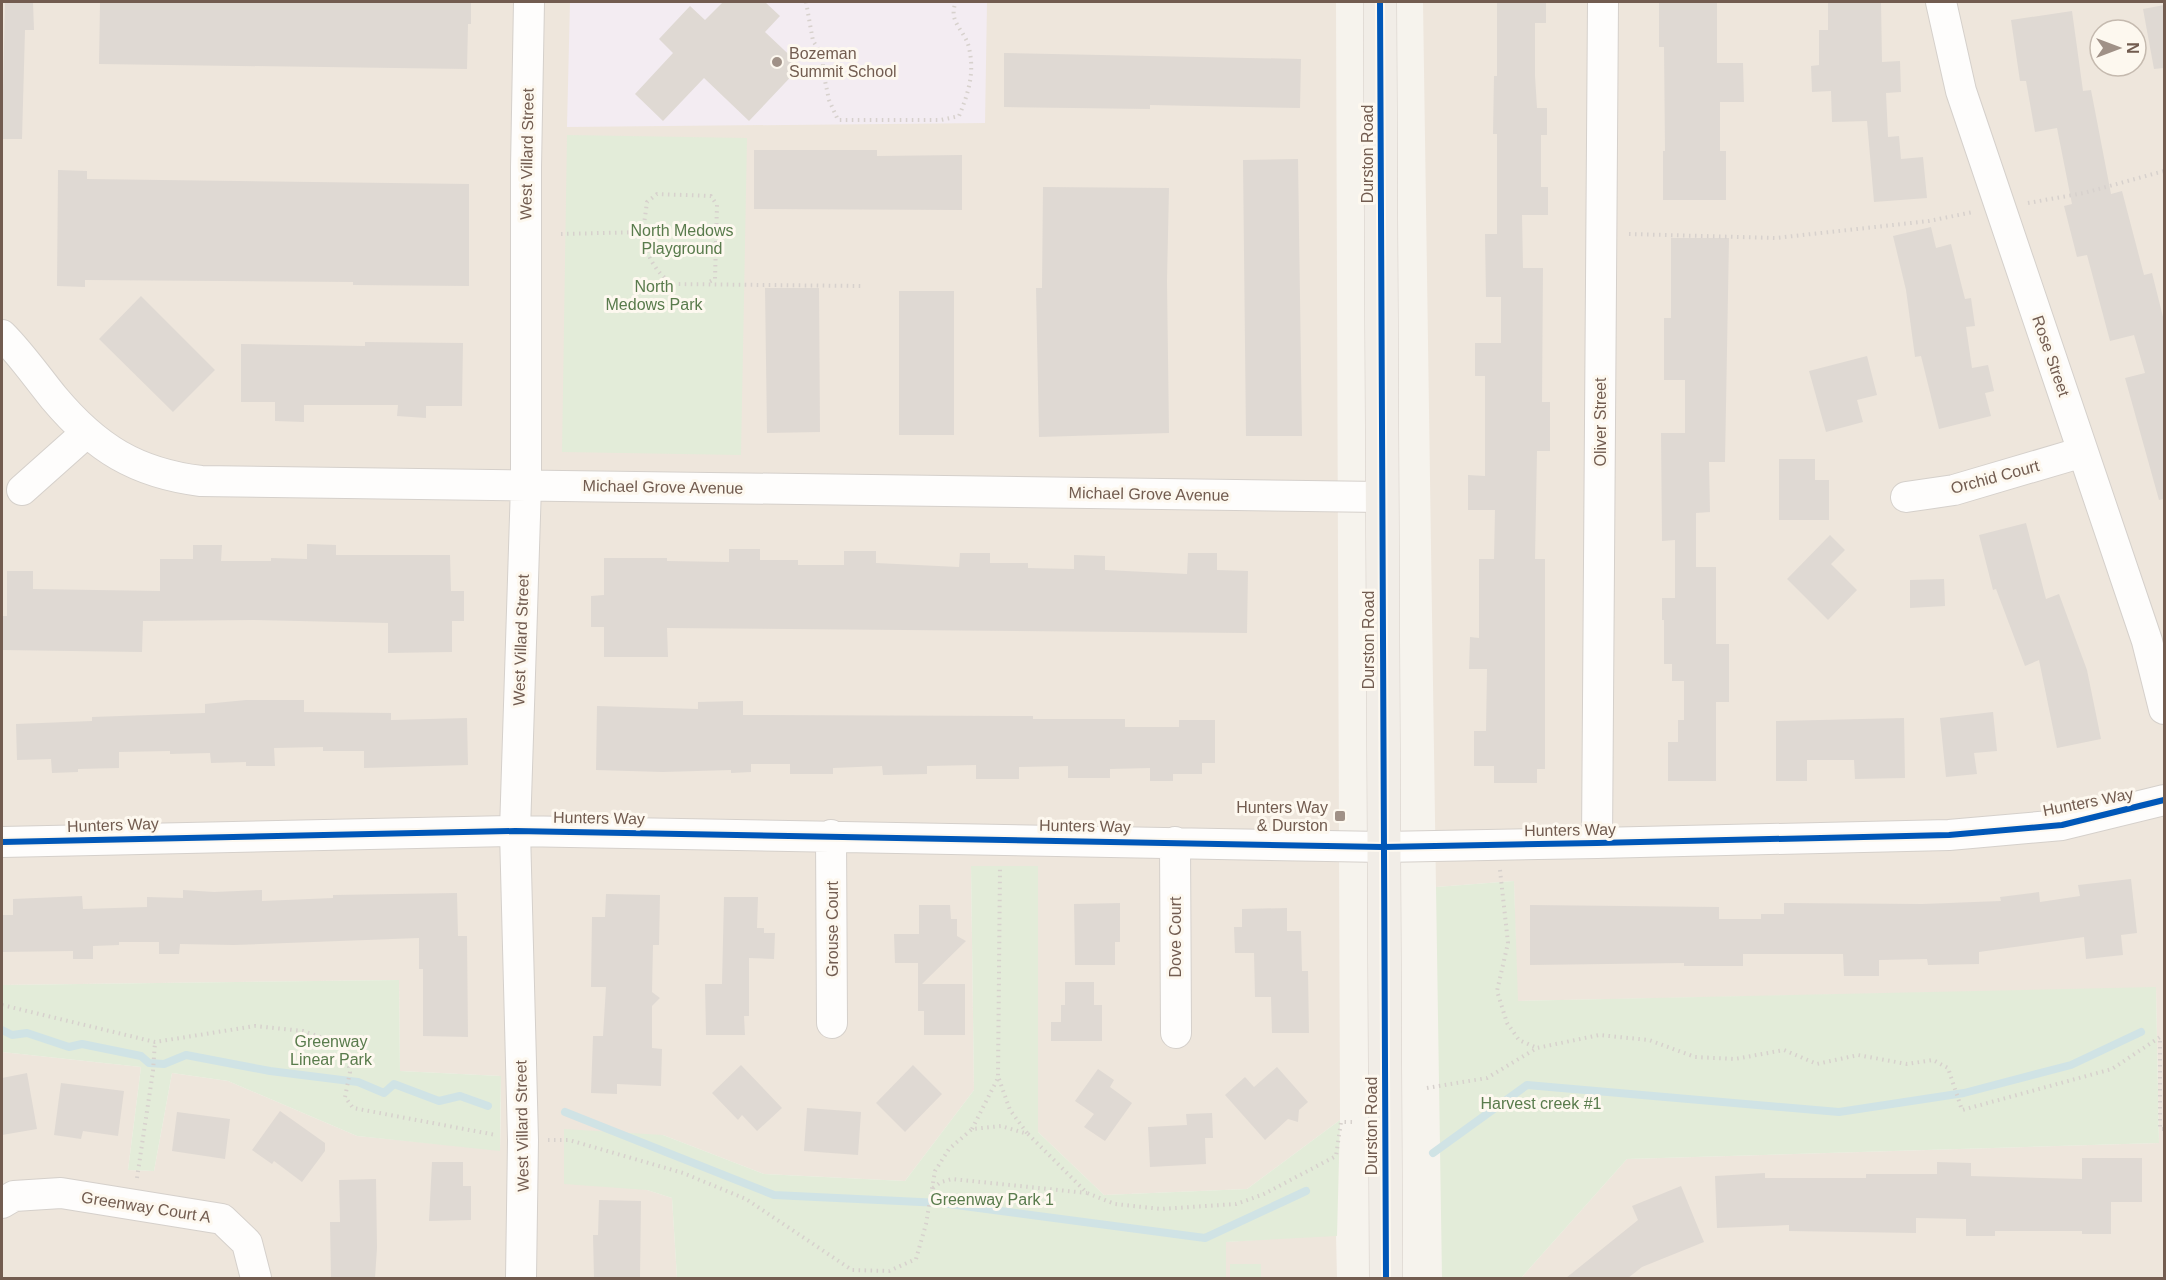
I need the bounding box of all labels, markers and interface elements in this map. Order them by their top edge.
north arrow [2088,18,2148,78]
text: N [2124,42,2141,54]
place label: Bozeman Summit School [789,45,897,80]
marker: Bozeman Summit School [770,55,784,69]
street label: West Villard Street [517,87,537,220]
street label: Durston Road [1359,105,1376,203]
park label: North Medows Playground [630,222,734,257]
park label: North Medows Park [606,278,703,313]
street label: Rose Street [2029,313,2073,399]
street label: Oliver Street [1592,377,1609,466]
street label: Orchid Court [1949,457,2042,497]
street label: Michael Grove Avenue [583,477,744,497]
street label: Michael Grove Avenue [1069,484,1230,504]
street label: West Villard Street [510,573,532,706]
street label: Durston Road [1360,591,1377,689]
street label: Hunters Way [2041,785,2135,819]
place label: Hunters Way & Durston [1236,799,1328,834]
street label: Hunters Way [553,809,645,827]
marker: Hunters Way & Durston [1333,809,1347,823]
street label: Hunters Way [67,815,159,835]
street label: Hunters Way [1039,817,1131,835]
street label: Hunters Way [1524,821,1616,839]
street label: Grouse Court [824,880,841,977]
street label: Dove Court [1167,896,1184,977]
park label: Greenway Linear Park [290,1033,373,1068]
street label: West Villard Street [512,1059,532,1192]
street label: Durston Road [1363,1077,1380,1175]
park label: Harvest creek #1 [1481,1095,1602,1112]
street label: Greenway Court A [80,1188,212,1226]
park label: Greenway Park 1 [930,1191,1054,1208]

